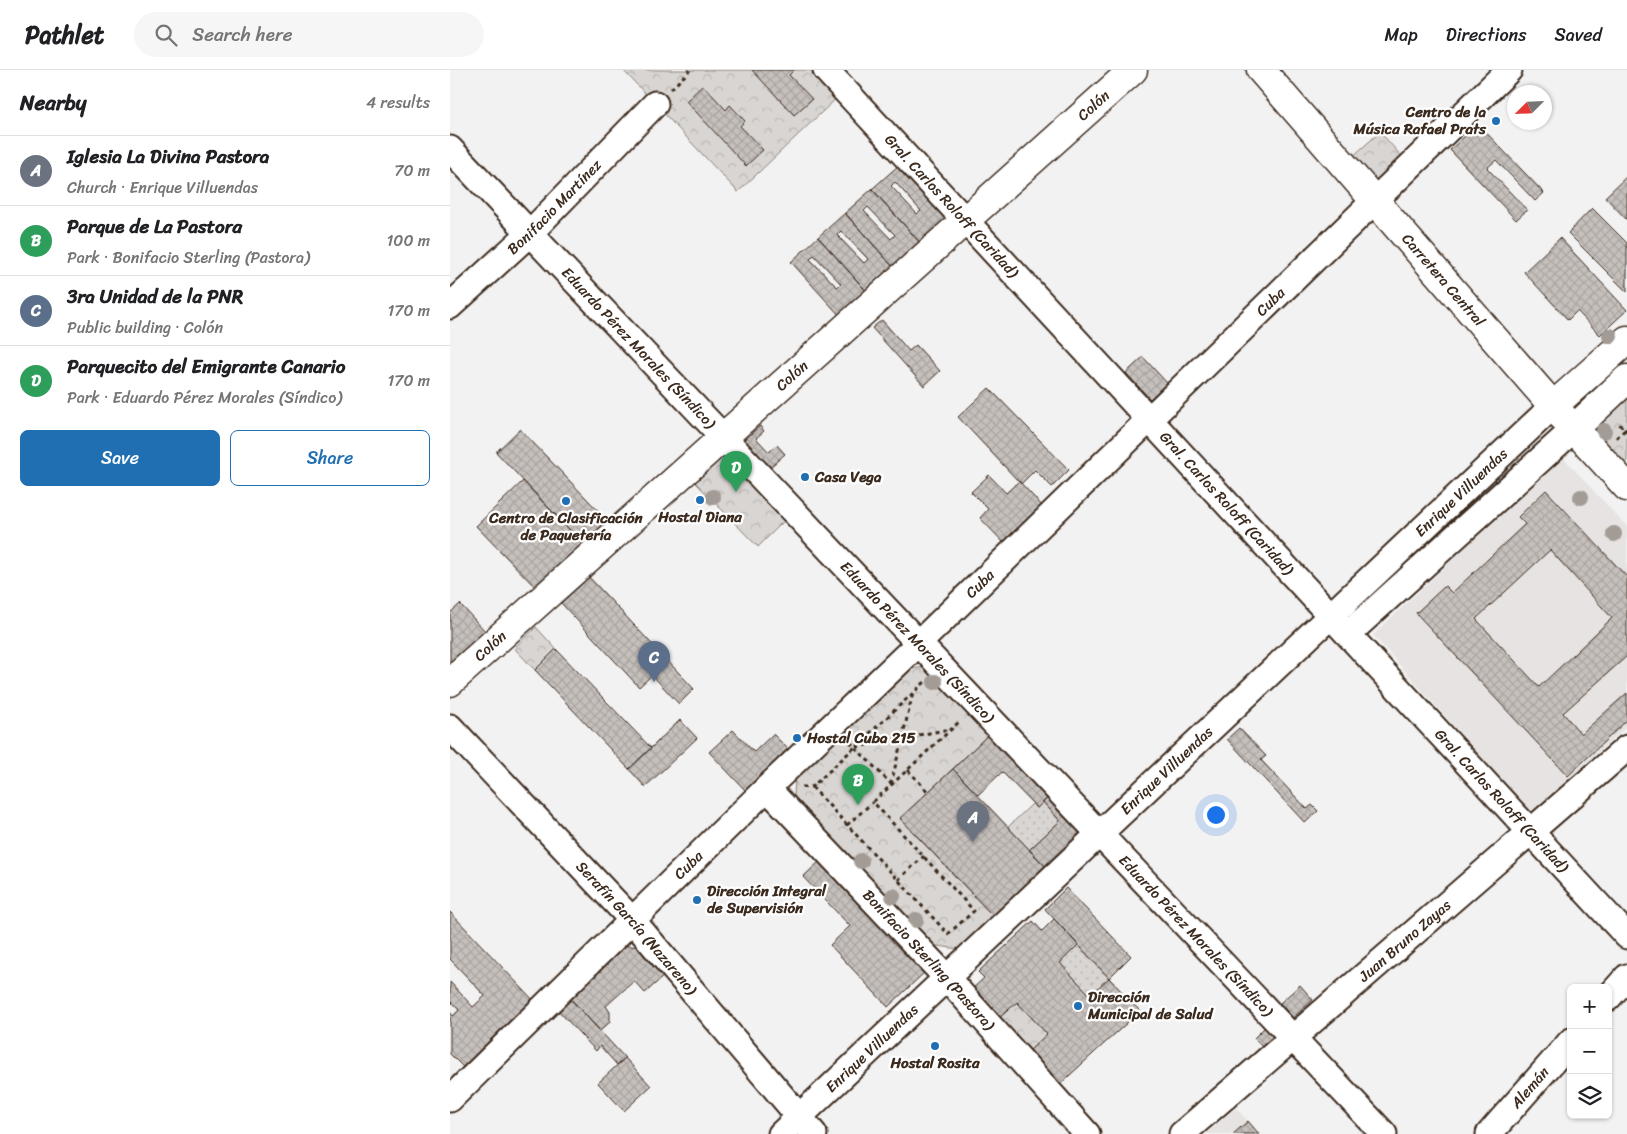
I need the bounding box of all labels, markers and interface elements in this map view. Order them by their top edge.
search box [134,12,484,57]
text: Pathlet [25,14,104,56]
text: Search here [192,18,292,51]
text: Map [1385,19,1418,51]
text: Directions [1446,19,1527,51]
text: Saved [1555,19,1602,51]
icon: search [152,21,180,49]
street label: Colón [1071,83,1116,127]
text: Nearby [20,84,86,122]
north arrow [1507,85,1552,130]
text: 4 results [366,88,430,117]
place label: Centro de la Música Rafael Prats [1352,99,1487,142]
marker: Centro de la Música Rafael Prats [1490,115,1502,127]
street label: Gral. Carlos Roloff (Caridad) [878,128,1026,284]
text: Iglesia La Divina Pastora [67,140,269,173]
street label: Bonifacio Martínez [501,152,609,261]
text: A [31,156,41,185]
text: 70 m [394,156,430,185]
text: Church · Enrique Villuendas [67,173,258,202]
text: Parque de La Pastora [67,210,242,243]
text: B [31,226,41,255]
text: 100 m [386,226,430,255]
street label: Carretera Central [1395,227,1492,333]
text: Park · Bonifacio Sterling (Pastora) [67,243,310,272]
street label: Eduardo Pérez Morales (Síndico) [555,261,723,435]
text: 3ra Unidad de la PNR [67,280,243,313]
street label: Cuba [1249,281,1292,323]
text: C [31,296,41,325]
text: 170 m [387,296,430,325]
text: Public building · Colón [67,313,223,342]
text: Parquecito del Emigrante Canario [67,350,345,383]
street label: Colón [769,354,814,398]
text: D [31,366,41,395]
text: 170 m [387,366,430,395]
text: Park · Eduardo Pérez Morales (Síndico) [67,383,342,412]
street label: Gral. Carlos Roloff (Caridad) [1153,425,1301,582]
button: Save [20,430,220,486]
button: Share [230,430,430,486]
street label: Enrique Villuendas [1408,442,1514,543]
pin: D [720,451,752,492]
place label: Casa Vega [814,464,882,490]
marker: Casa Vega [799,471,811,483]
marker: Hostal Diana [694,494,706,506]
marker: Centro de Clasificación de Paquetería [560,495,572,507]
place label: Hostal Diana [657,504,742,530]
place label: Centro de Clasificación de Paquetería [488,505,644,548]
street label: Eduardo Pérez Morales (Síndico) [834,555,1001,729]
street label: Cuba [959,563,1001,605]
street label: Colón [468,624,513,668]
pin: C [638,641,670,682]
street label: Enrique Villuendas [1114,719,1219,821]
street label: Gral. Carlos Roloff (Caridad) [1428,722,1576,879]
place label: Hostal Cuba 215 [806,725,916,751]
marker: Hostal Cuba 215 [791,732,803,744]
pin: B [842,764,874,805]
pin: A [957,801,989,842]
your location [1203,802,1229,828]
street label: Cuba [667,844,710,886]
street label: Eduardo Pérez Morales (Síndico) [1112,848,1280,1023]
street label: Serafín García (Nazareno) [569,855,704,1001]
place label: Dirección Integral de Supervisión [707,878,827,921]
street label: Bonifacio Sterling (Pastora) [856,883,1002,1037]
street label: Juan Bruno Zayas [1352,893,1457,989]
marker: Dirección Integral de Supervisión [691,894,703,906]
place label: Dirección Municipal de Salud [1087,984,1215,1027]
map controls [1567,984,1612,1119]
button: + [1567,984,1612,1029]
street label: Enrique Villuendas [819,997,925,1099]
marker: Dirección Municipal de Salud [1072,1000,1084,1012]
button: − [1567,1029,1612,1074]
marker: Hostal Rosita [929,1040,941,1052]
place label: Hostal Rosita [889,1050,980,1076]
street label: Alemán [1503,1060,1556,1115]
button: layers [1567,1074,1612,1119]

